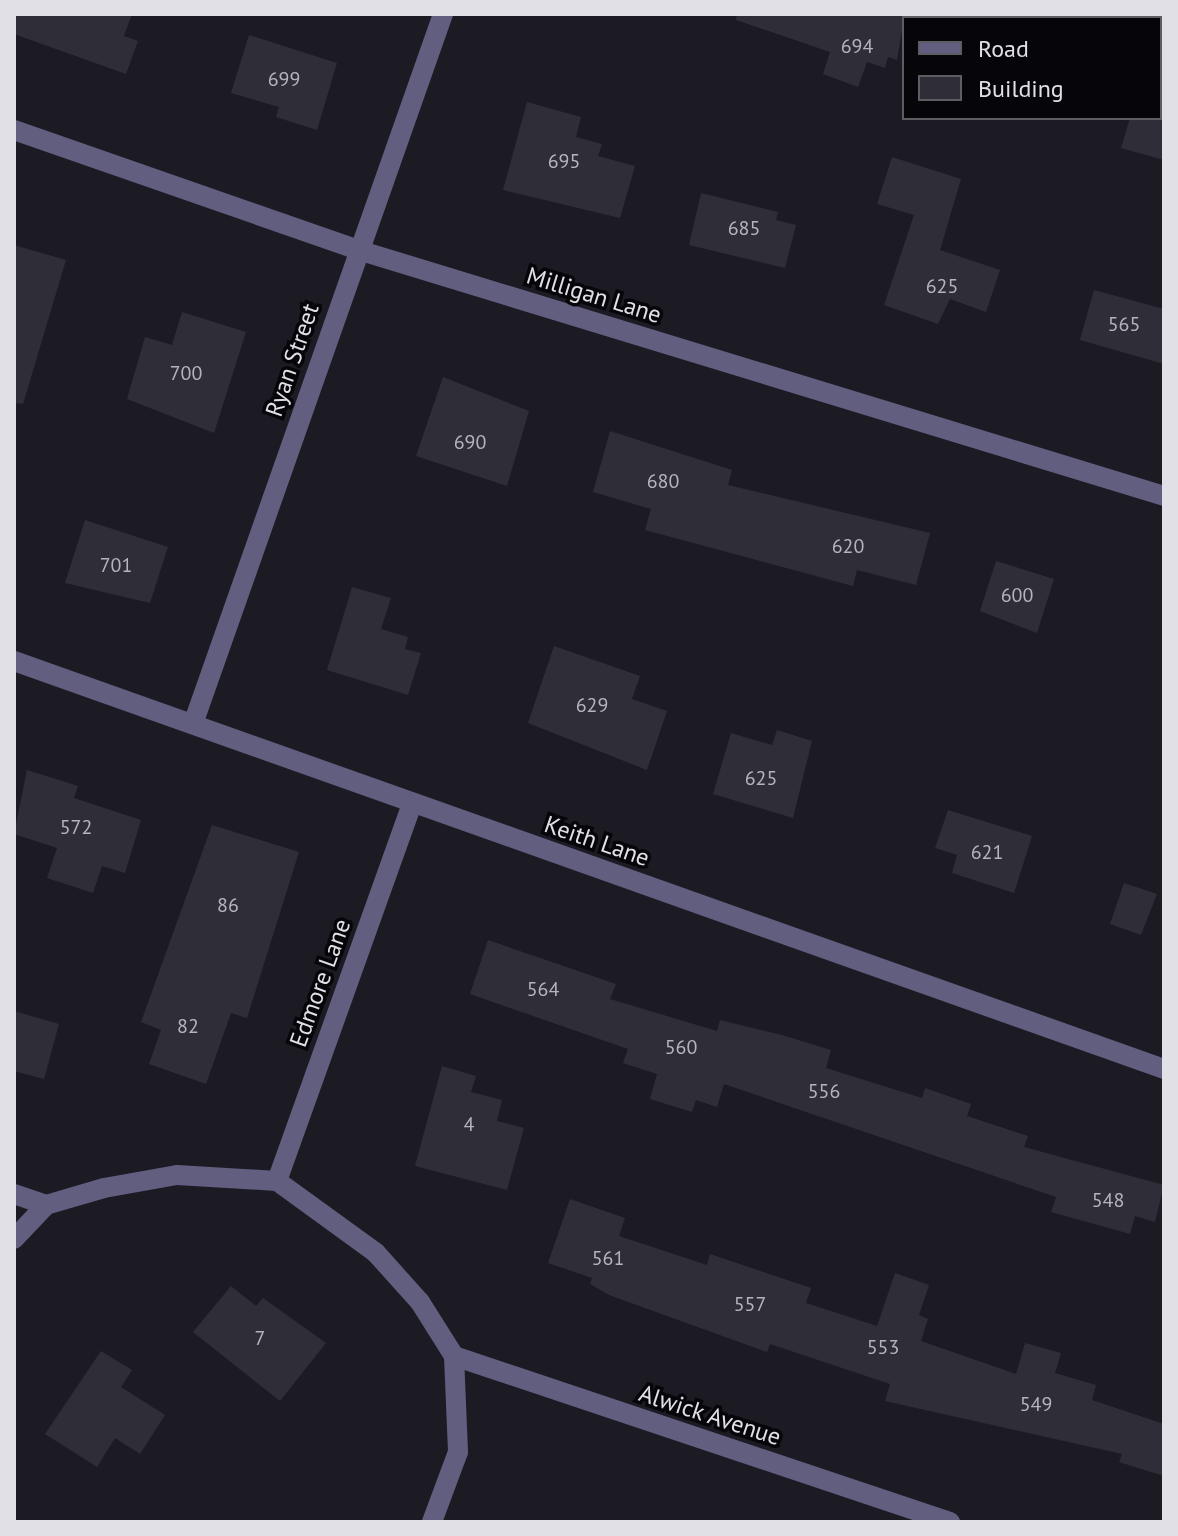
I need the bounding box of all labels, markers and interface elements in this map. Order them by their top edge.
legend [902,16,1162,120]
text: Road [978,33,1029,64]
house number: 694 [841,34,873,58]
house number: 699 [268,67,300,91]
text: Building [978,73,1064,104]
house number: 695 [548,149,580,173]
house number: 685 [728,216,760,240]
street label: Milligan Lane [523,261,665,329]
house number: 625 [926,274,958,298]
street label: Ryan Street [259,300,325,420]
house number: 565 [1108,312,1140,336]
house number: 700 [170,361,202,385]
house number: 690 [454,430,486,454]
house number: 680 [647,469,679,493]
house number: 620 [832,534,864,558]
house number: 701 [100,553,132,577]
house number: 600 [1001,583,1033,607]
house number: 629 [576,693,608,717]
house number: 625 [745,766,777,790]
street label: Keith Lane [541,810,653,872]
house number: 572 [60,815,92,839]
house number: 621 [971,840,1003,864]
house number: 86 [217,893,239,917]
street label: Edmore Lane [284,915,356,1051]
house number: 564 [527,977,559,1001]
house number: 82 [177,1014,199,1038]
house number: 560 [665,1035,697,1059]
house number: 556 [808,1079,840,1103]
house number: 4 [464,1112,474,1136]
house number: 548 [1092,1188,1124,1212]
house number: 561 [592,1246,624,1270]
house number: 557 [734,1292,766,1316]
house number: 7 [255,1326,265,1350]
house number: 553 [867,1335,899,1359]
street label: Alwick Avenue [635,1378,785,1452]
house number: 549 [1020,1392,1052,1416]

